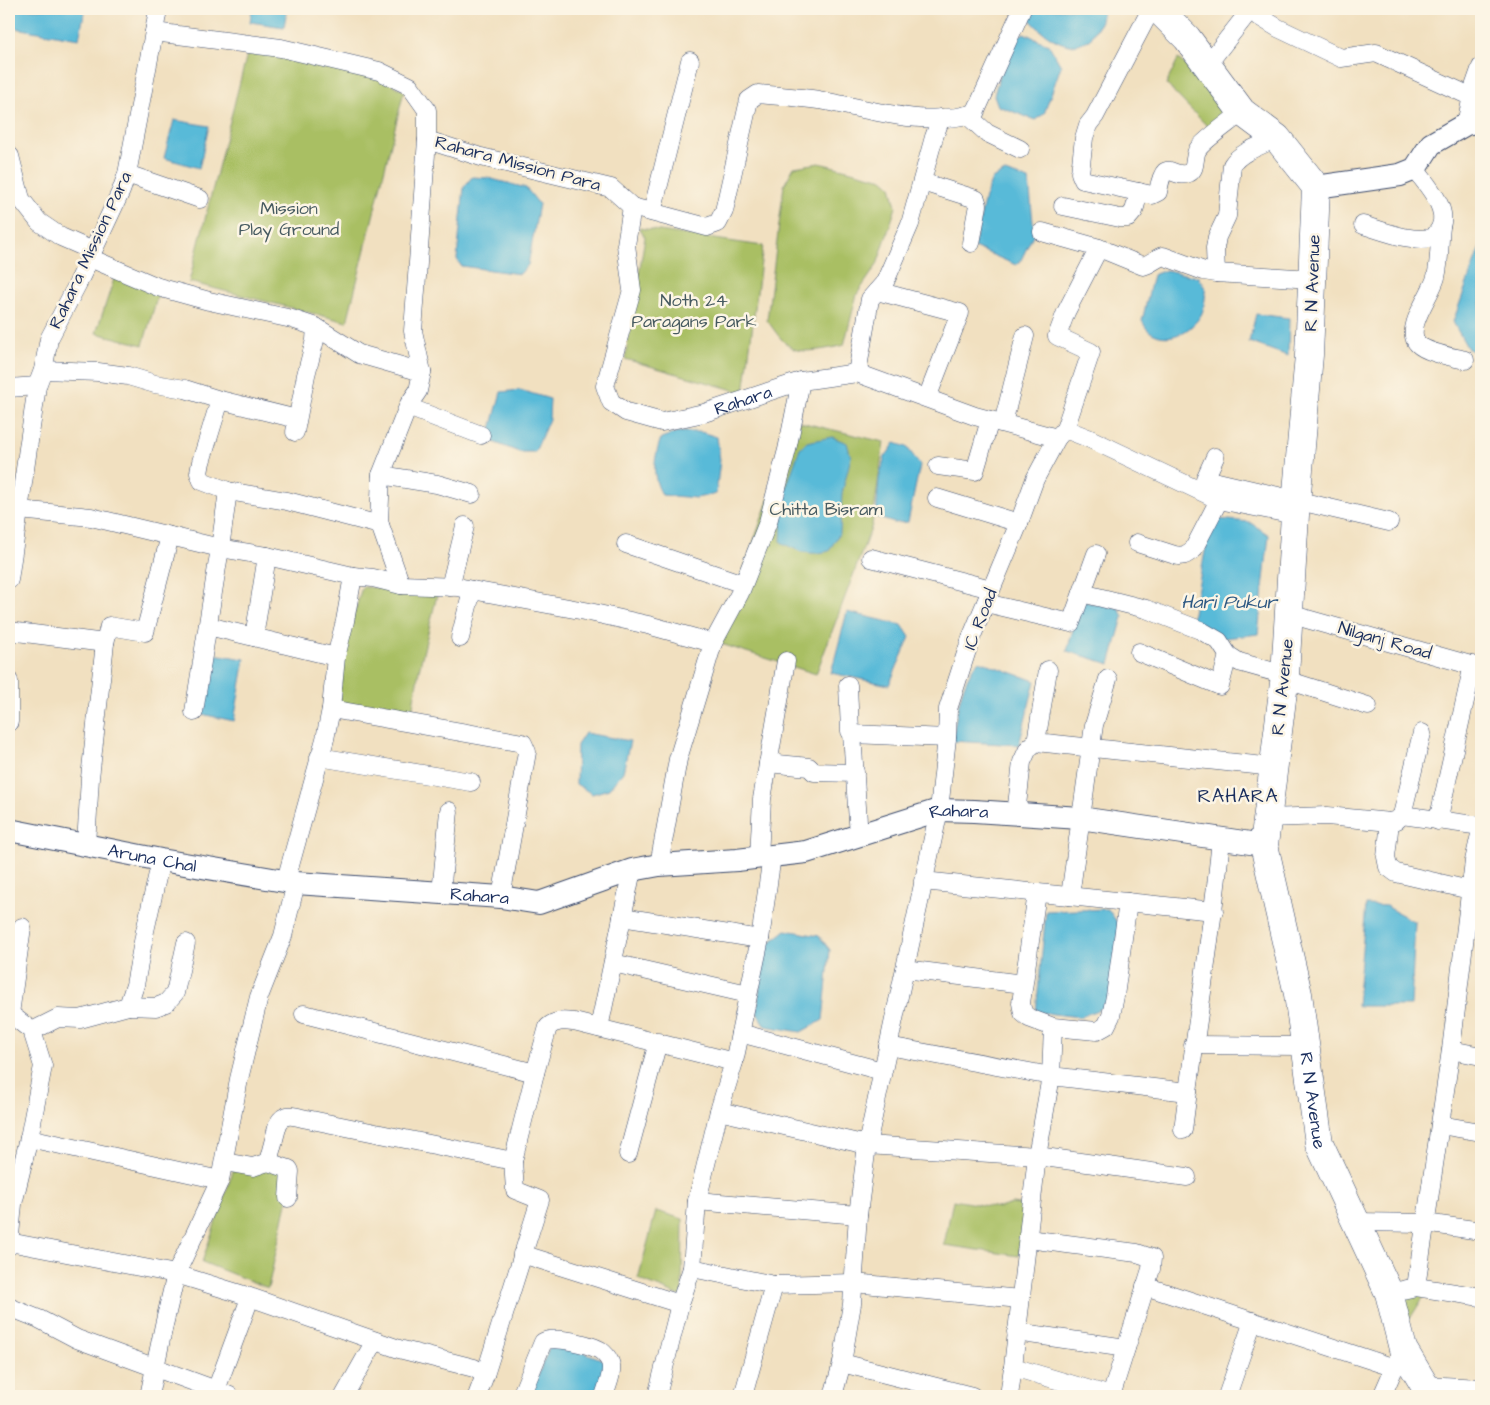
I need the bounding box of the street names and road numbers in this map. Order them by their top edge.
street label: Rahara Mission Para [432,129,604,198]
street label: Rahara Mission Para [43,168,138,333]
street label: R N Avenue [1298,234,1327,332]
street label: Rahara [711,379,775,422]
street label: IC Road [957,585,1004,654]
street label: Nilganj Road [1335,615,1434,667]
street label: R N Avenue [1265,637,1300,737]
street label: Rahara [926,798,989,825]
street label: Aruna Chal [106,838,199,879]
street label: Rahara [449,882,511,911]
street label: R N Avenue [1293,1051,1332,1154]

